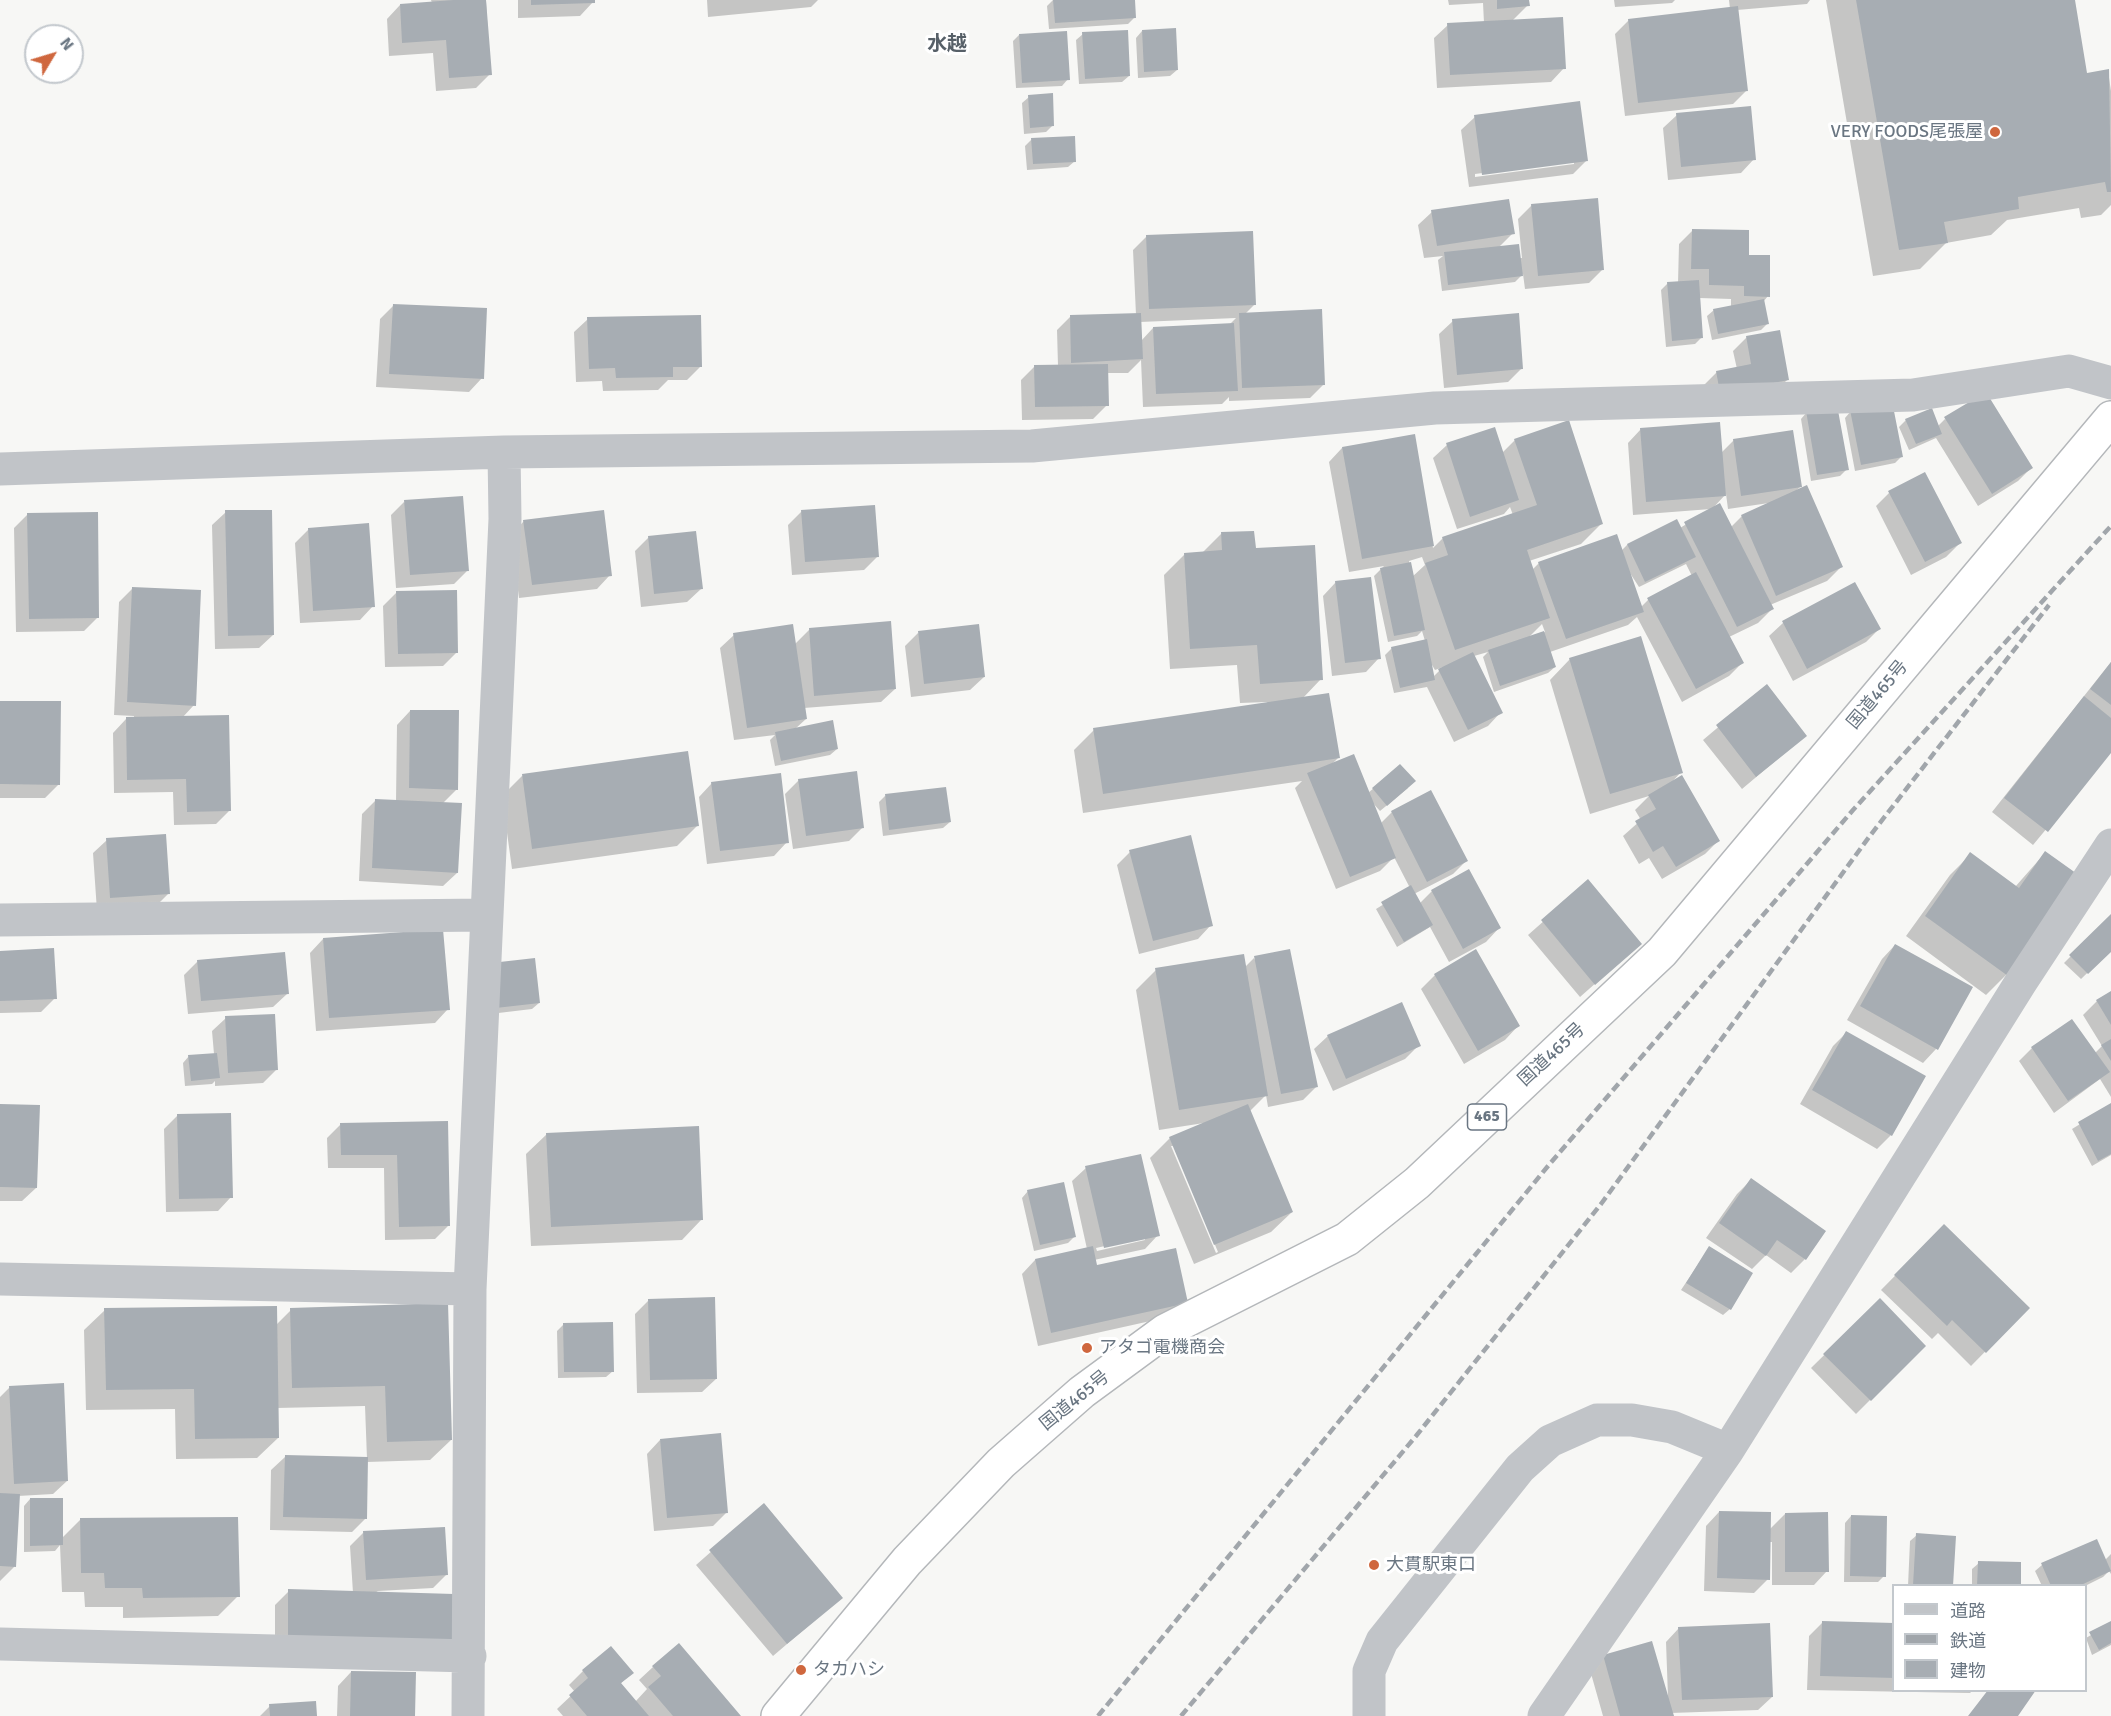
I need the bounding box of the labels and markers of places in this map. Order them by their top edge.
place label: VERY FOODS尾張屋 [1830,121,1983,143]
marker: VERY FOODS尾張屋 [1988,125,2002,139]
place label: アタゴ電機商会 [1099,1337,1225,1359]
marker: アタゴ電機商会 [1080,1341,1094,1355]
place label: 大貫駅東口 [1386,1554,1476,1576]
marker: 大貫駅東口 [1367,1558,1381,1572]
place label: タカハシ [813,1659,885,1681]
marker: タカハシ [794,1663,808,1677]

